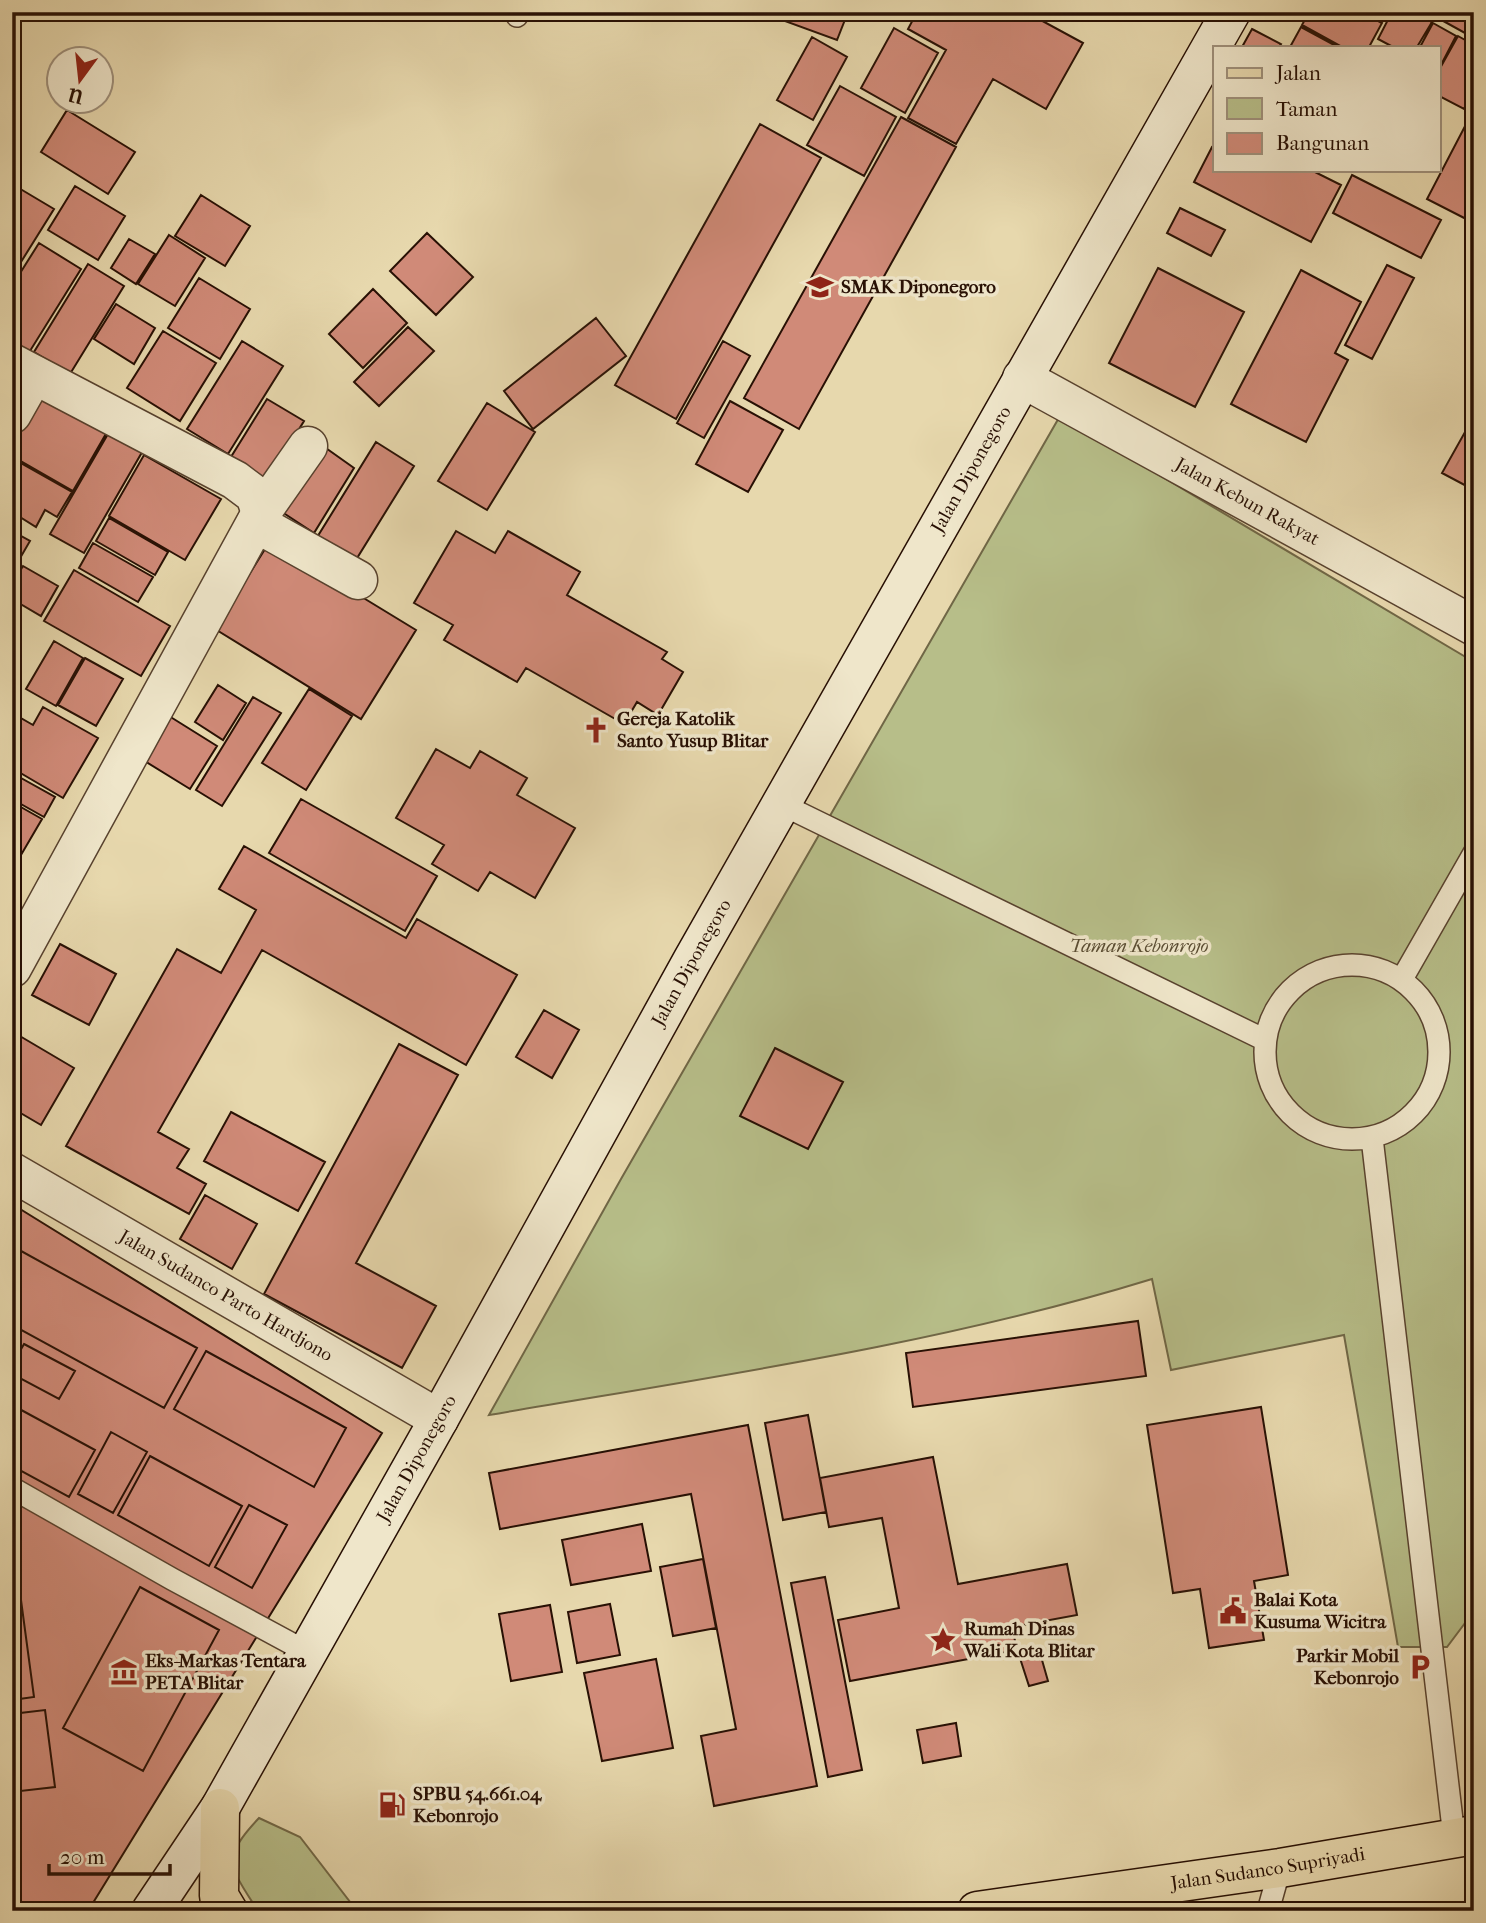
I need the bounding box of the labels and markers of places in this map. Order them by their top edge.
school or university icon: SMAK Diponegoro [805,272,835,302]
place label: SMAK Diponegoro [841,276,996,298]
place label: Gereja Katolik Santo Yusup Blitar [617,708,769,752]
church icon: Gereja Katolik Santo Yusup Blitar [581,715,611,745]
place label: Balai Kota Kusuma Wicitra [1254,1589,1387,1633]
public building icon: Balai Kota Kusuma Wicitra [1218,1596,1248,1626]
place label: Rumah Dinas Wali Kota Blitar [963,1618,1095,1662]
place icon: Rumah Dinas Wali Kota Blitar [928,1625,958,1655]
place label: Parkir Mobil Kebonrojo [1296,1645,1400,1689]
place label: Eks-Markas Tentara PETA Blitar [145,1650,307,1694]
parking icon: Parkir Mobil Kebonrojo [1405,1652,1435,1682]
museum icon: Eks-Markas Tentara PETA Blitar [109,1657,139,1687]
place label: SPBU 54.661.04 Kebonrojo [413,1783,542,1827]
fuel station icon: SPBU 54.661.04 Kebonrojo [377,1790,407,1820]

